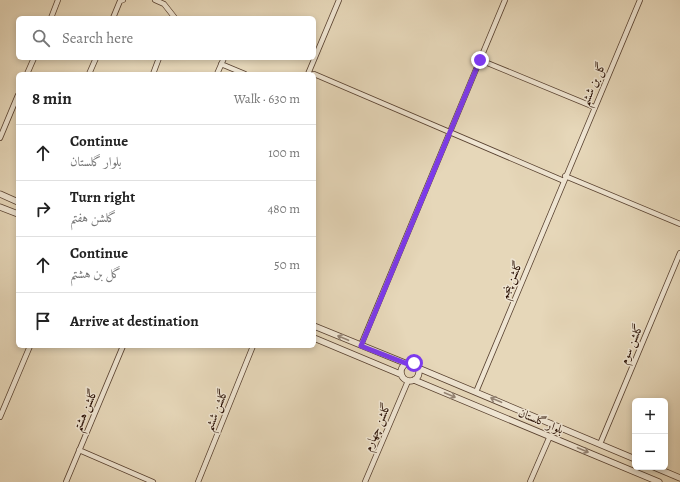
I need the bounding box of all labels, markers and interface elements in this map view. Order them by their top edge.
search box [16,16,316,60]
icon: search [30,27,52,49]
text: Search here [62,28,133,48]
route end [471,51,489,69]
street label: گل بن ششم [577,60,613,110]
text: 8 min [32,87,72,110]
text: Walk · 630 m [234,90,300,107]
text: Continue [70,131,128,151]
icon: ahead [32,142,54,164]
text: 100 m [268,144,300,161]
text: بلوار گلستان [70,153,122,170]
text: Turn right [70,187,135,207]
icon: right [32,198,54,220]
text: 480 m [267,200,300,217]
text: گلشن هفتم [70,209,116,226]
text: Continue [70,243,128,263]
icon: ahead [32,254,54,276]
text: 50 m [274,256,300,273]
street label: گلشن پنجم [496,258,529,303]
text: گل بن هشتم [70,265,121,282]
icon: arrive [32,310,54,332]
text: Arrive at destination [70,311,199,331]
street label: گلشن سوم [615,321,649,368]
one-way arrow [337,333,349,341]
route start [405,354,423,372]
street label: گلشن هشتم [69,386,105,435]
street label: گلشن ششم [200,387,235,435]
one-way arrow [444,391,456,399]
one-way arrow [490,396,502,403]
map controls [632,398,668,470]
button: + [632,398,668,434]
street label: گلشن چهارم [360,400,397,455]
street label: بلوار گلستان [516,404,566,438]
button: − [632,434,668,470]
one-way arrow [577,447,589,454]

